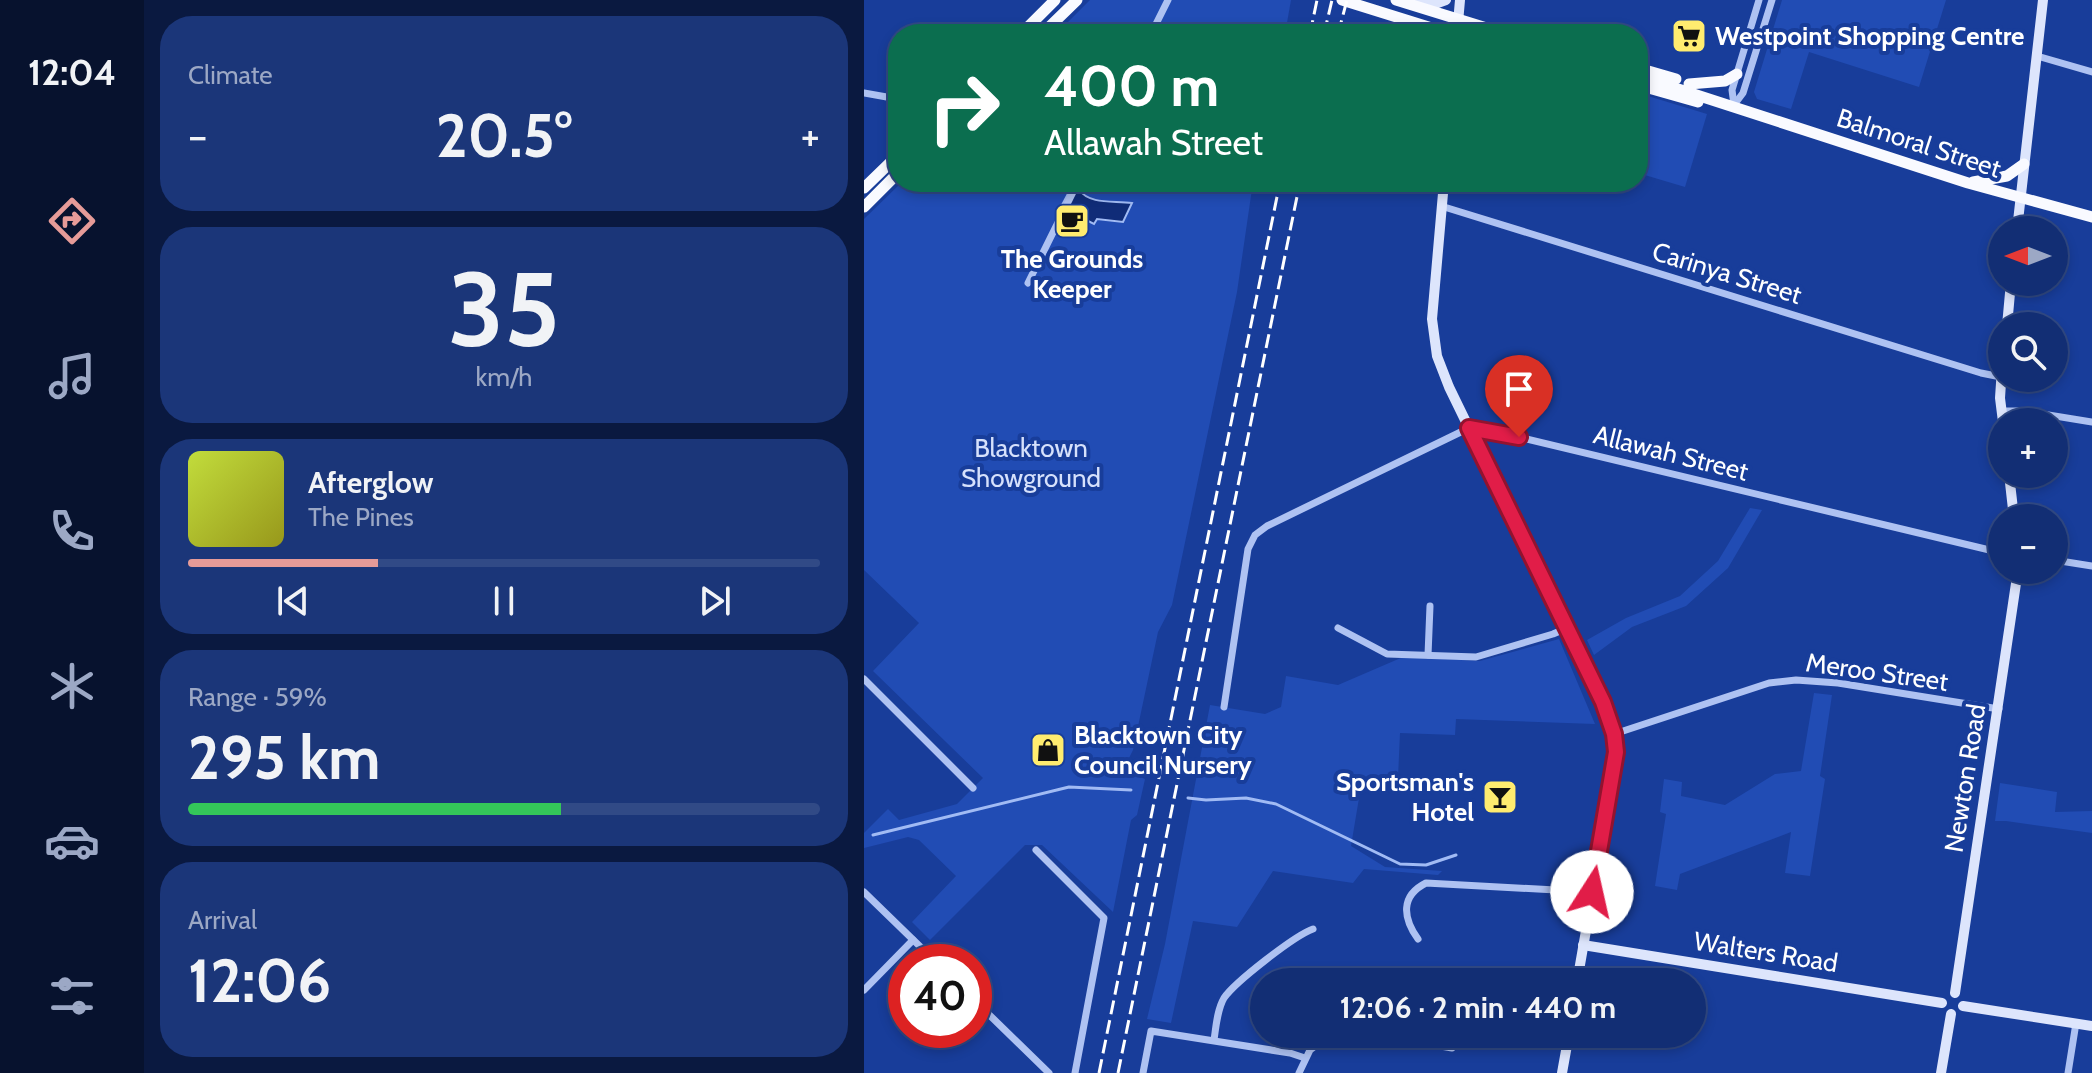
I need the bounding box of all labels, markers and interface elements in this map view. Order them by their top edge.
supermarket icon: Westpoint Shopping Centre [1670,17,1708,55]
place label: Westpoint Shopping Centre [1715,20,2024,52]
text: 12:04 [28,50,116,94]
text: 400 m [1044,52,1219,120]
icon: right [912,56,1016,160]
text: Climate [188,59,273,91]
text: 20.5° [436,99,572,172]
street label: Balmoral Street [1833,101,2005,185]
text: − [188,109,207,162]
text: + [801,109,820,162]
text: Allawah Street [1044,120,1263,164]
icon: directions [44,193,100,249]
cafe icon: The Grounds Keeper [1053,202,1091,240]
north arrow [1988,216,2068,296]
map controls [1988,216,2068,584]
street label: Carinya Street [1648,235,1806,311]
place label: The Grounds Keeper [1001,243,1143,305]
text: 35 [448,246,560,372]
button: search [1988,312,2068,392]
icon: music [44,348,100,404]
pin [1485,355,1553,437]
text: km/h [476,361,532,393]
icon: arrive [1497,367,1541,411]
button: + [1988,408,2068,488]
street label: Allawah Street [1590,418,1752,488]
park label: Blacktown Showground [961,432,1101,494]
text: Afterglow [308,464,434,501]
text: The Pines [308,501,414,533]
icon: phone [44,503,100,559]
button: − [1988,504,2068,584]
icon: previous [271,579,315,623]
icon: pause [482,579,526,623]
icon: next [693,579,737,623]
street label: Meroo Street [1804,646,1950,698]
icon: climate [44,658,100,714]
text: Range · 59% [188,681,327,713]
street label: Newton Road [1937,701,1993,855]
place label: Blacktown City Council Nursery [1074,719,1252,781]
text: 295 km [188,721,380,794]
shop icon: Blacktown City Council Nursery [1029,731,1067,769]
place label: Sportsman's Hotel [1336,766,1474,828]
bar icon: Sportsman's Hotel [1481,778,1519,816]
icon: car [44,813,100,869]
position arrow [1550,850,1634,934]
text: Arrival [188,904,257,936]
street label: Walters Road [1692,925,1840,979]
text: 12:06 [188,944,331,1017]
speed limit sign: 40 [888,944,992,1048]
icon: filters [44,968,100,1024]
text: 12:06 · 2 min · 440 m [1340,989,1616,1026]

